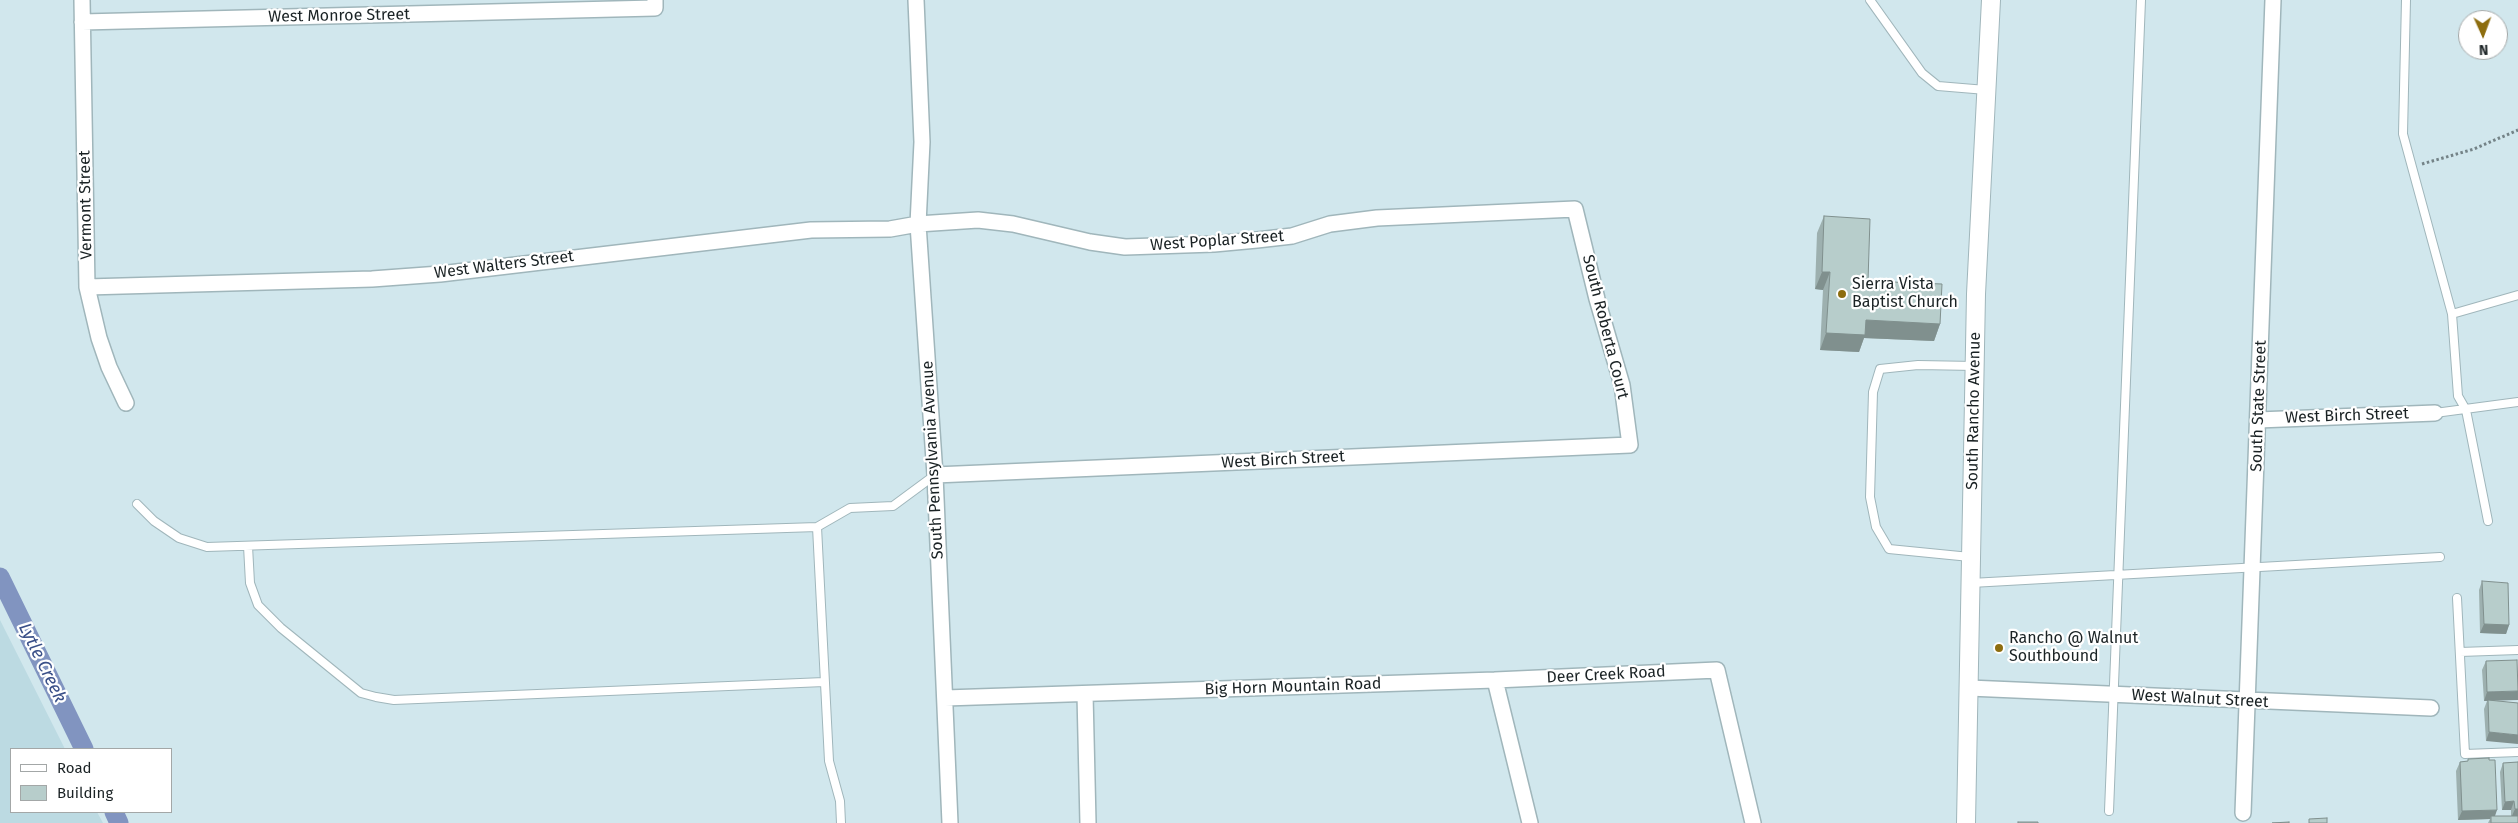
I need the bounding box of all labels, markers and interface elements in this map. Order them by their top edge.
street label: West Monroe Street [268,5,410,27]
north arrow [2458,10,2508,60]
text: N [2479,41,2488,58]
street label: Vermont Street [75,150,97,260]
street label: West Poplar Street [1149,227,1285,255]
street label: West Walters Street [433,247,575,283]
street label: South Roberta Court [1578,253,1632,401]
place label: Sierra Vista Baptist Church [1852,275,1958,313]
marker: Sierra Vista Baptist Church [1836,288,1848,300]
street label: South Rancho Avenue [1963,332,1985,490]
street label: South State Street [2247,340,2271,472]
street label: South Pennsylvania Avenue [918,360,948,560]
street label: West Birch Street [2285,404,2409,428]
street label: West Birch Street [1221,447,1345,473]
water label: Lytle Creek [13,620,71,706]
place label: Rancho @ Walnut Southbound [2009,629,2138,667]
marker: Rancho @ Walnut Southbound [1993,642,2005,654]
street label: Deer Creek Road [1546,662,1666,688]
street label: Big Horn Mountain Road [1204,674,1382,700]
street label: West Walnut Street [2131,686,2269,712]
legend [10,748,172,813]
text: Road [57,759,92,777]
text: Building [57,784,113,802]

